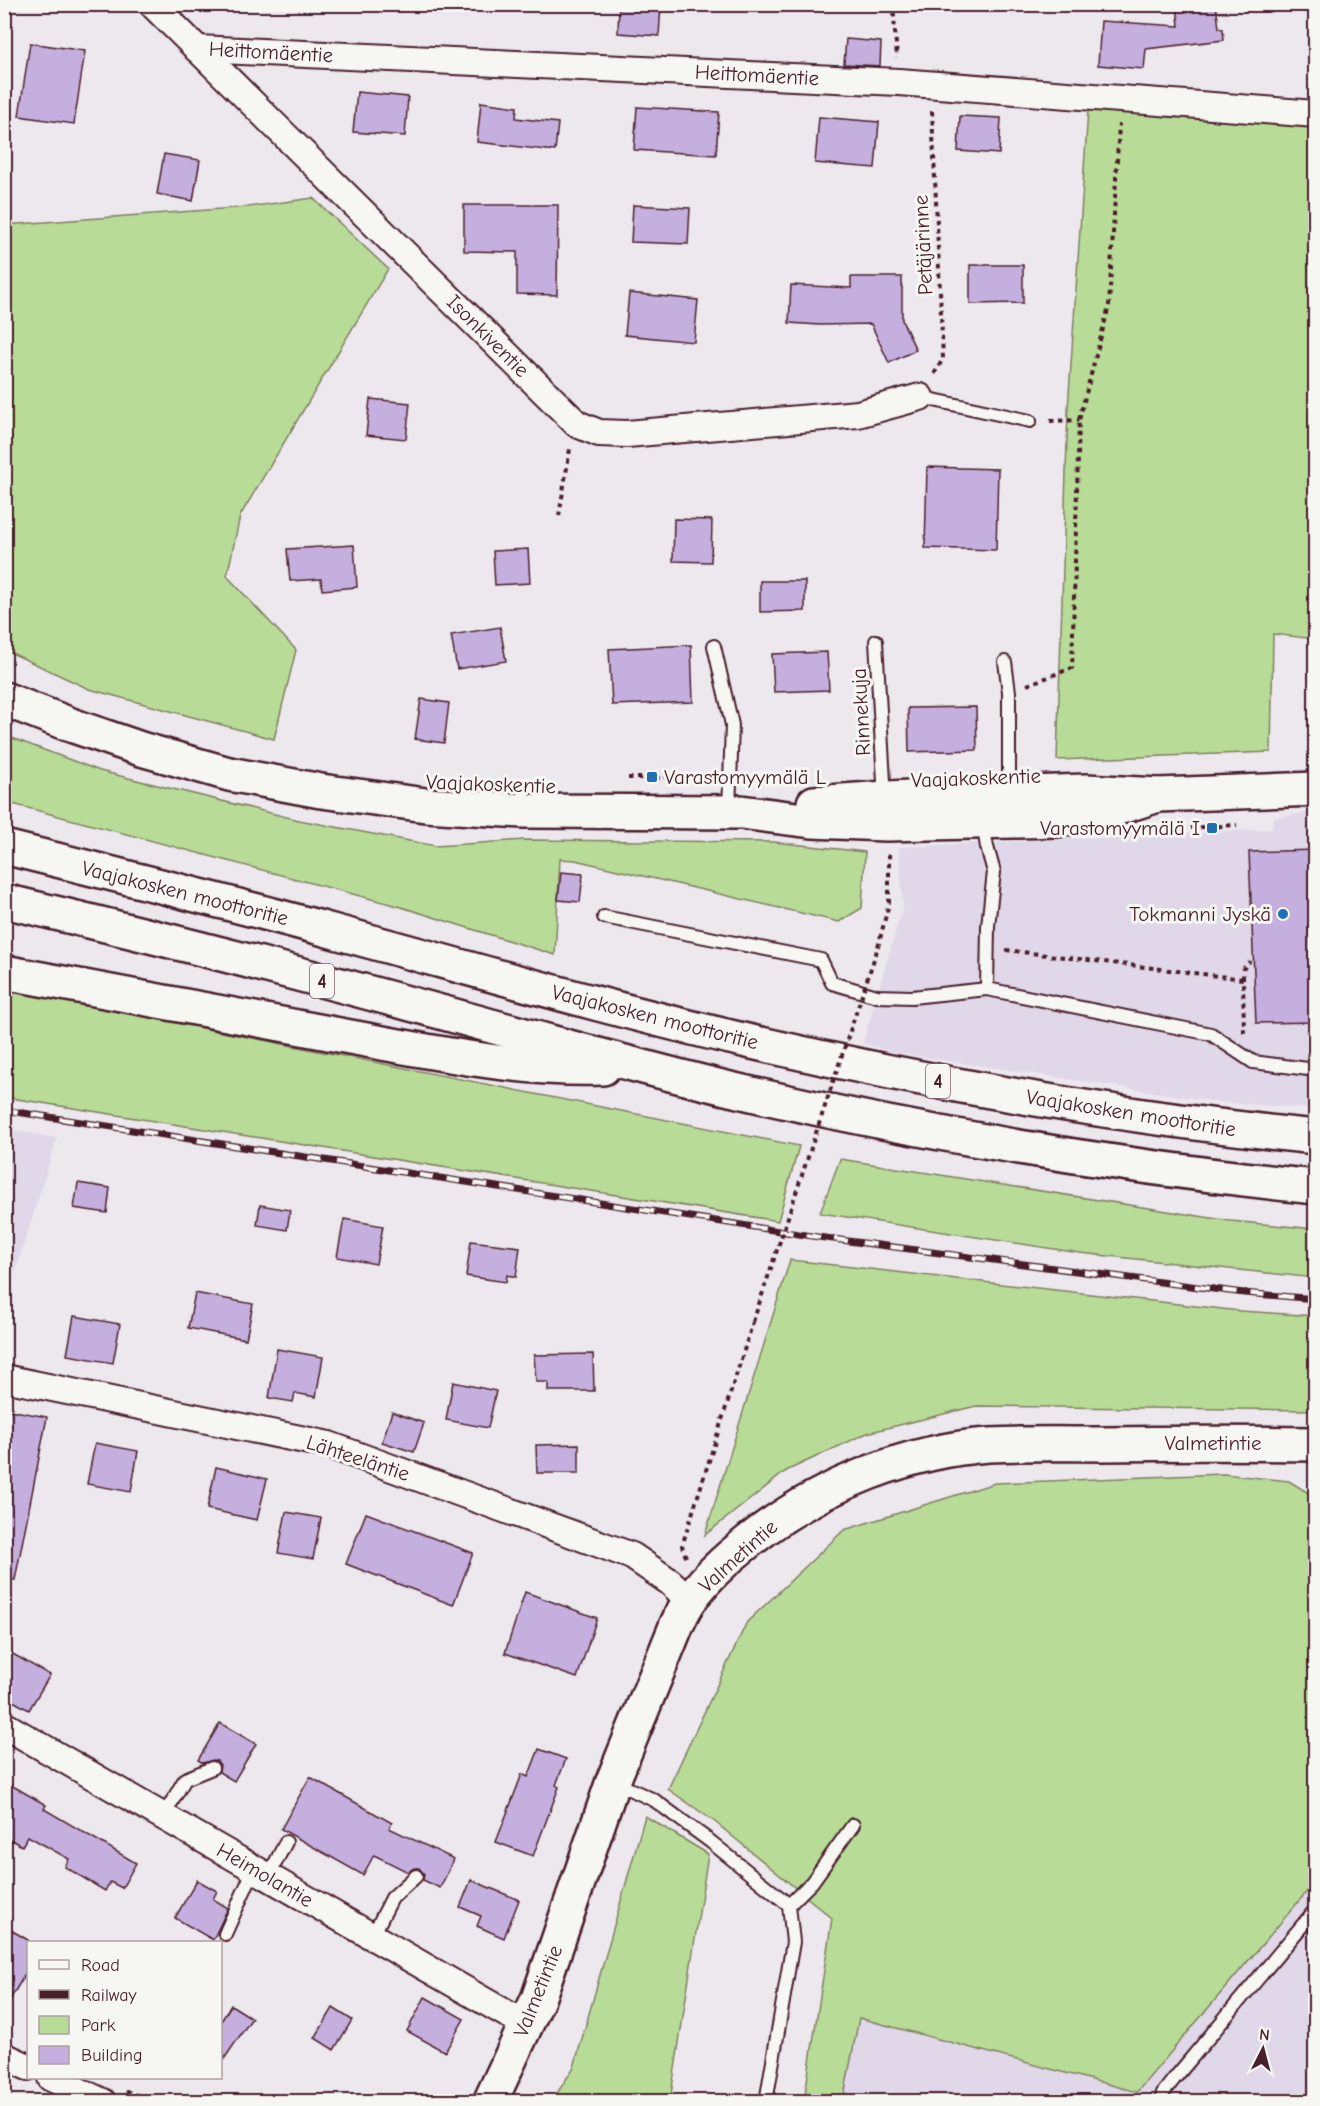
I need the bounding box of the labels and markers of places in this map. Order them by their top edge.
place label: Varastomyymälä L [664,765,827,789]
marker: Varastomyymälä L [645,770,659,784]
place label: Varastomyymälä I [1040,816,1200,840]
marker: Varastomyymälä I [1205,821,1219,835]
place label: Tokmanni Jyskä [1129,902,1271,926]
marker: Tokmanni Jyskä [1276,907,1290,921]

